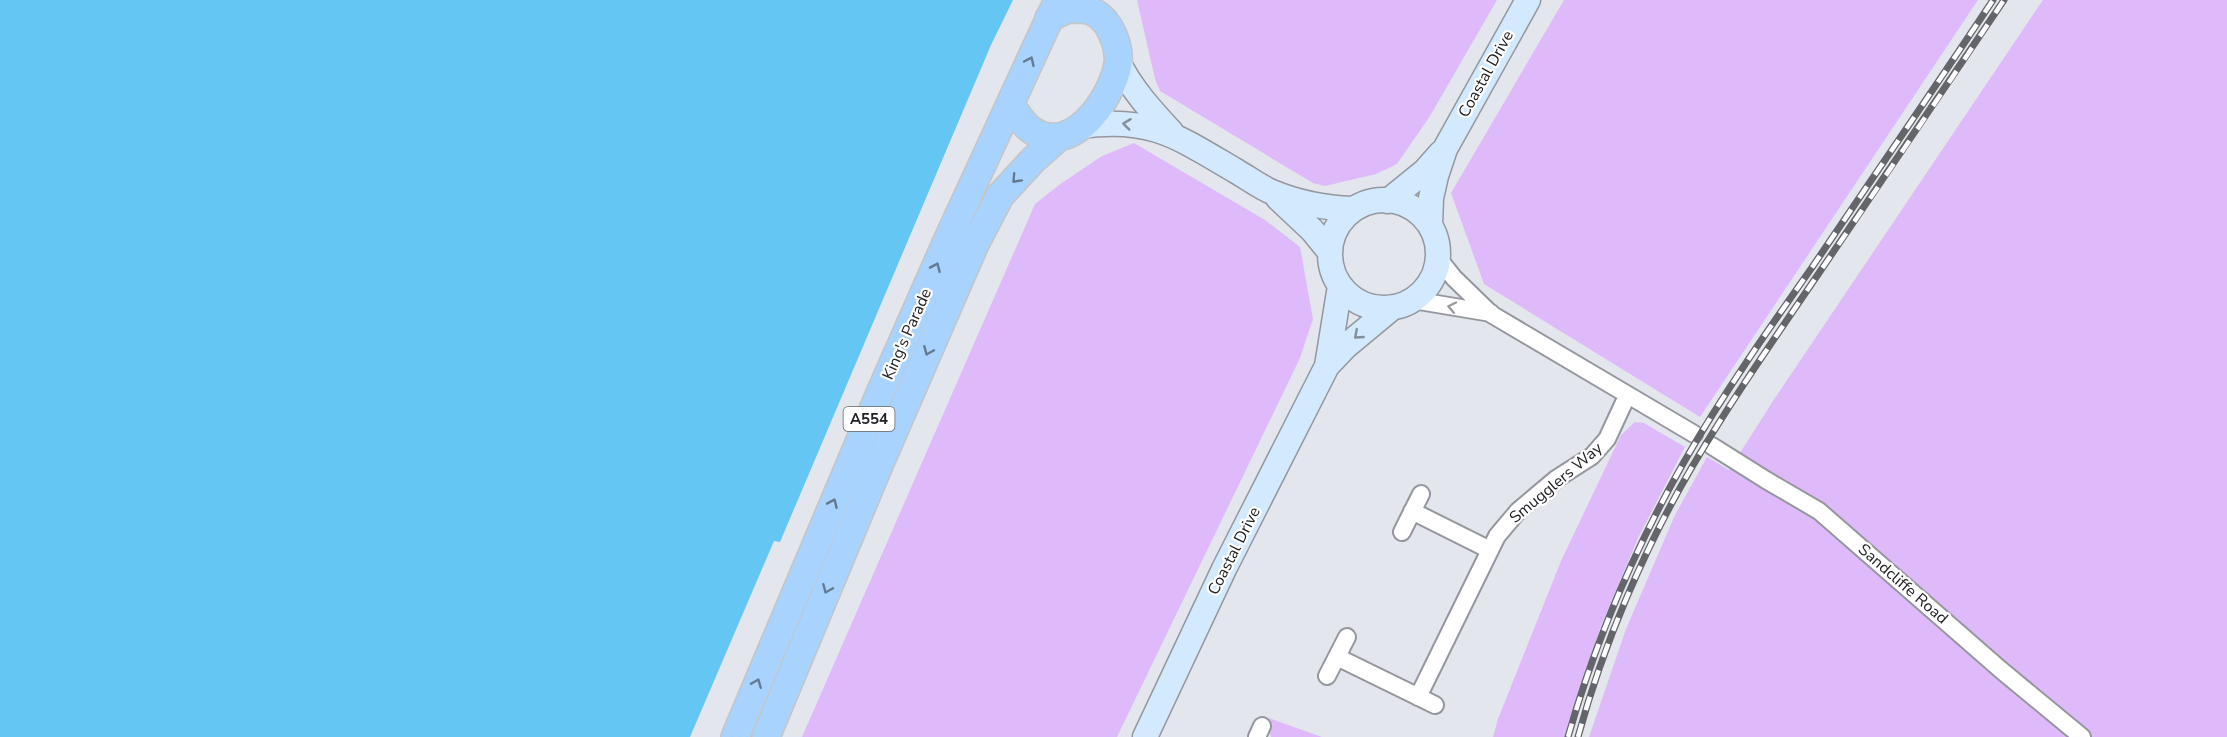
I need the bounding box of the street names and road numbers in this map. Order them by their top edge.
street label: Coastal Drive [1453,27,1519,121]
street label: King's Parade [877,285,937,383]
road number: A554 [844,407,894,431]
street label: Smugglers Way [1505,437,1608,528]
street label: Coastal Drive [1202,503,1266,599]
street label: Sandcliffe Road [1853,539,1953,629]

